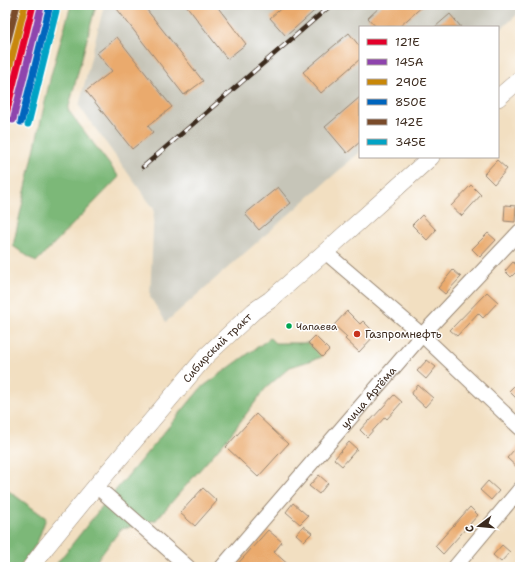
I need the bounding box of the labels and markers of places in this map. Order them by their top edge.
place label: Чапаева [296,320,338,333]
marker: Чапаева [284,321,294,331]
place label: Газпромнефть [365,327,442,342]
marker: Газпромнефть [352,329,362,339]

